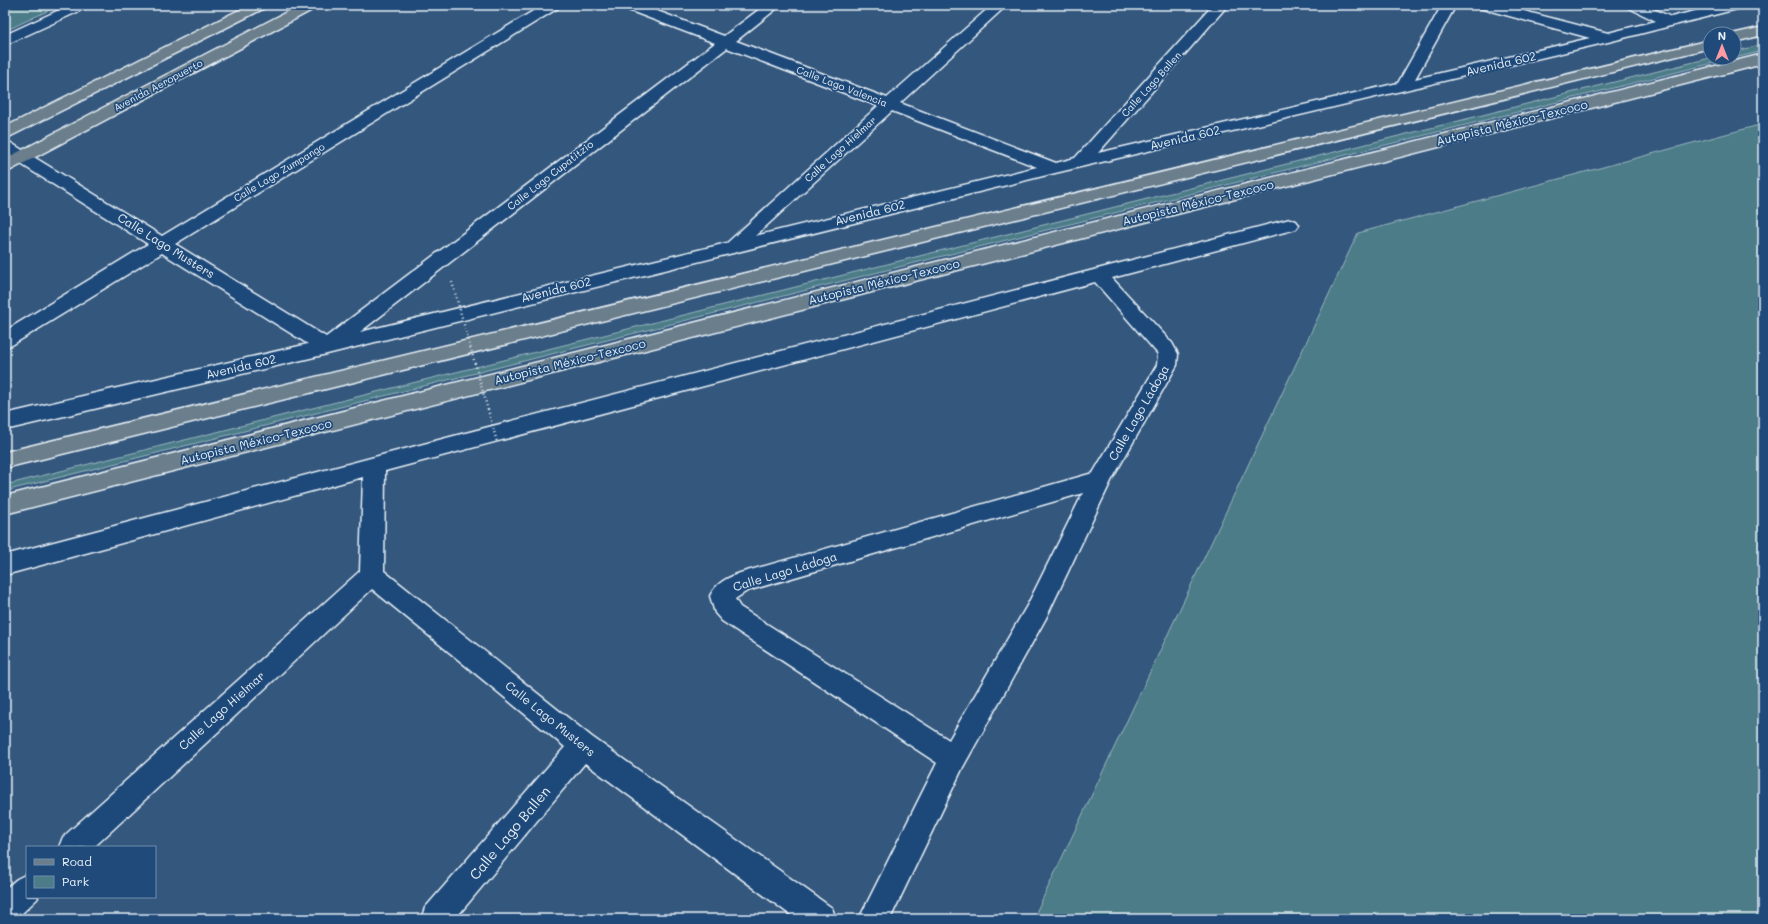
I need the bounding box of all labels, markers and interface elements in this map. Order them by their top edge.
north arrow [1702,26,1742,66]
text: N [1718,28,1726,43]
street label: Avenida 602 [1464,47,1537,79]
street label: Calle Lago Ballen [1118,48,1184,120]
street label: Avenida Aeropuerto [111,56,205,114]
street label: Calle Lago Valencia [795,62,889,110]
street label: Autopista México-Texcoco [1434,95,1589,149]
street label: Calle Lago Hielmar [801,113,879,185]
street label: Avenida 602 [1148,121,1221,153]
street label: Calle Lago Cupatitzio [504,137,596,213]
street label: Calle Lago Zumpango [231,139,327,205]
street label: Autopista México-Texcoco [1120,175,1275,229]
street label: Avenida 602 [833,196,906,228]
street label: Calle Lago Musters [115,209,218,282]
street label: Autopista México-Texcoco [806,254,961,308]
street label: Avenida 602 [519,273,592,305]
street label: Autopista México-Texcoco [492,334,647,388]
street label: Avenida 602 [204,350,277,382]
street label: Calle Lago Ládoga [1104,362,1172,463]
street label: Autopista México-Texcoco [178,414,333,468]
street label: Calle Lago Ládoga [731,548,839,594]
street label: Calle Lago Hielmar [175,667,268,753]
street label: Calle Lago Musters [502,677,599,760]
street label: Calle Lago Ballen [465,782,554,884]
legend [26,846,156,898]
text: Road [62,853,92,869]
text: Park [62,873,89,889]

